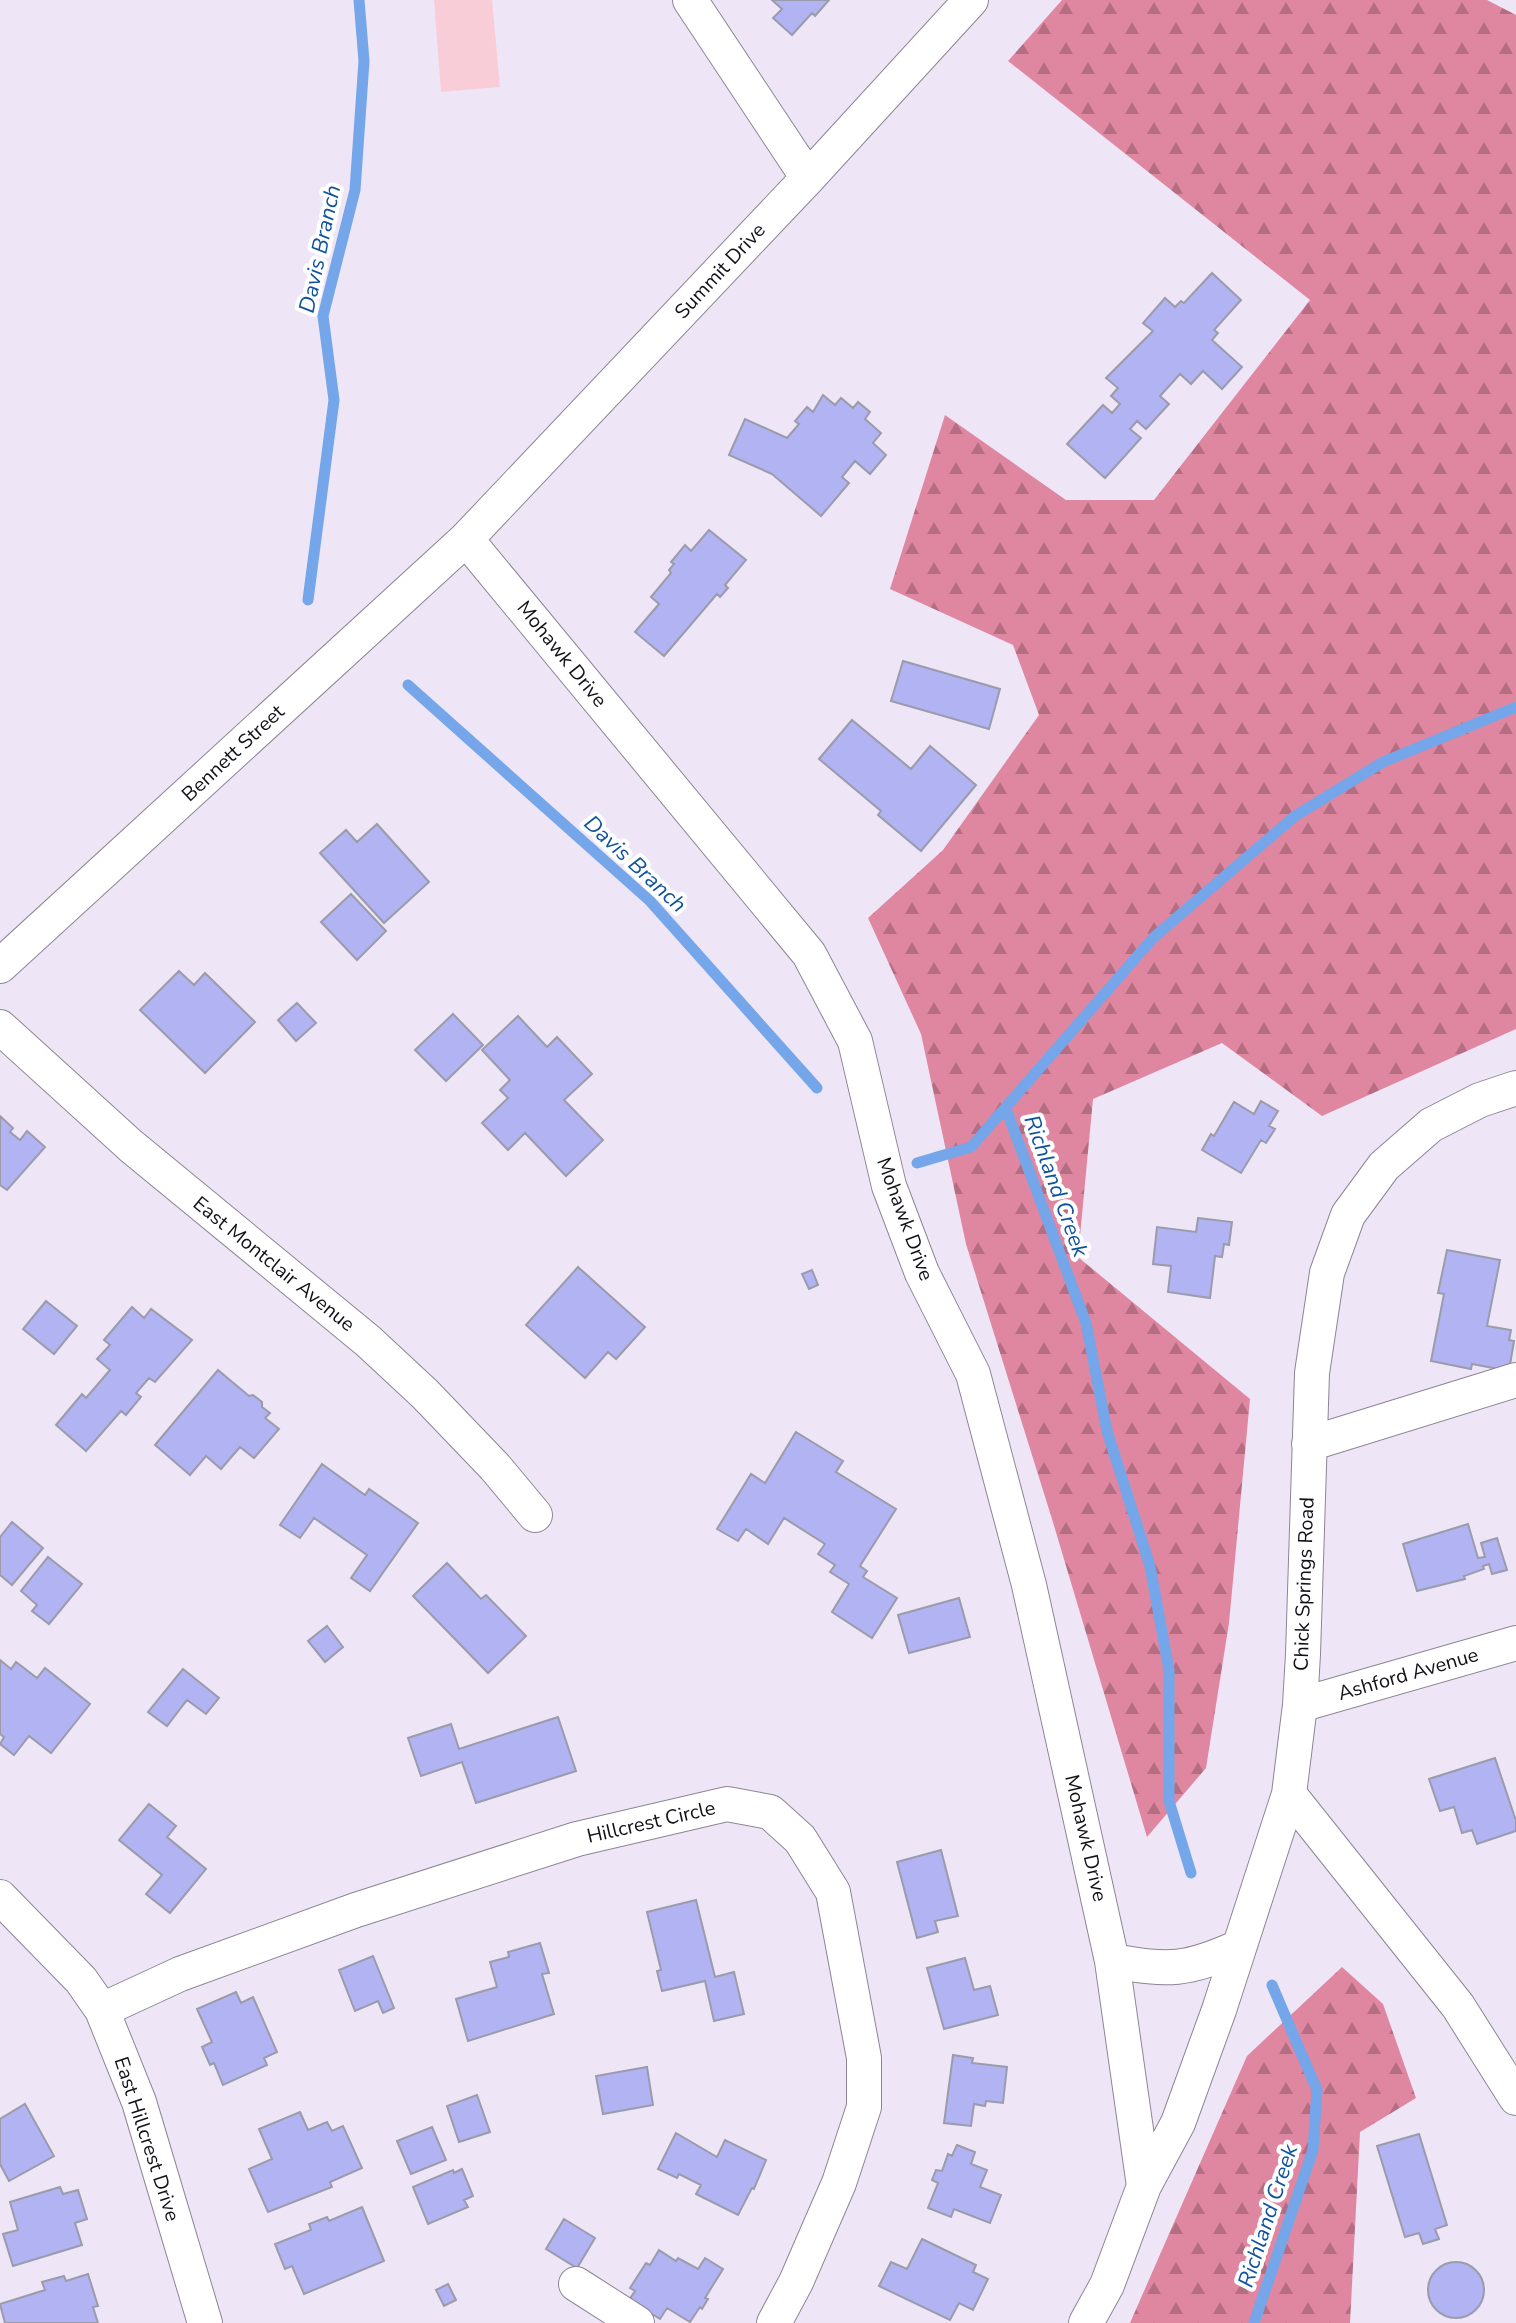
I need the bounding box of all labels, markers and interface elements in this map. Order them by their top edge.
water label: Davis Branch [292,182,348,316]
street label: Summit Drive [669,217,771,325]
street label: Mohawk Drive [511,595,613,713]
street label: Bennett Street [176,698,291,808]
water label: Davis Branch [577,809,693,919]
water label: Richland Creek [1016,1111,1096,1262]
street label: Mohawk Drive [870,1154,940,1284]
street label: East Montclair Avenue [187,1190,361,1338]
street label: Chick Springs Road [1287,1497,1321,1671]
street label: Ashford Avenue [1335,1641,1481,1707]
street label: Mohawk Drive [1058,1772,1114,1904]
street label: Hillcrest Circle [584,1794,718,1850]
street label: East Hillcrest Drive [108,2053,186,2225]
water label: Richland Creek [1231,2140,1306,2291]

